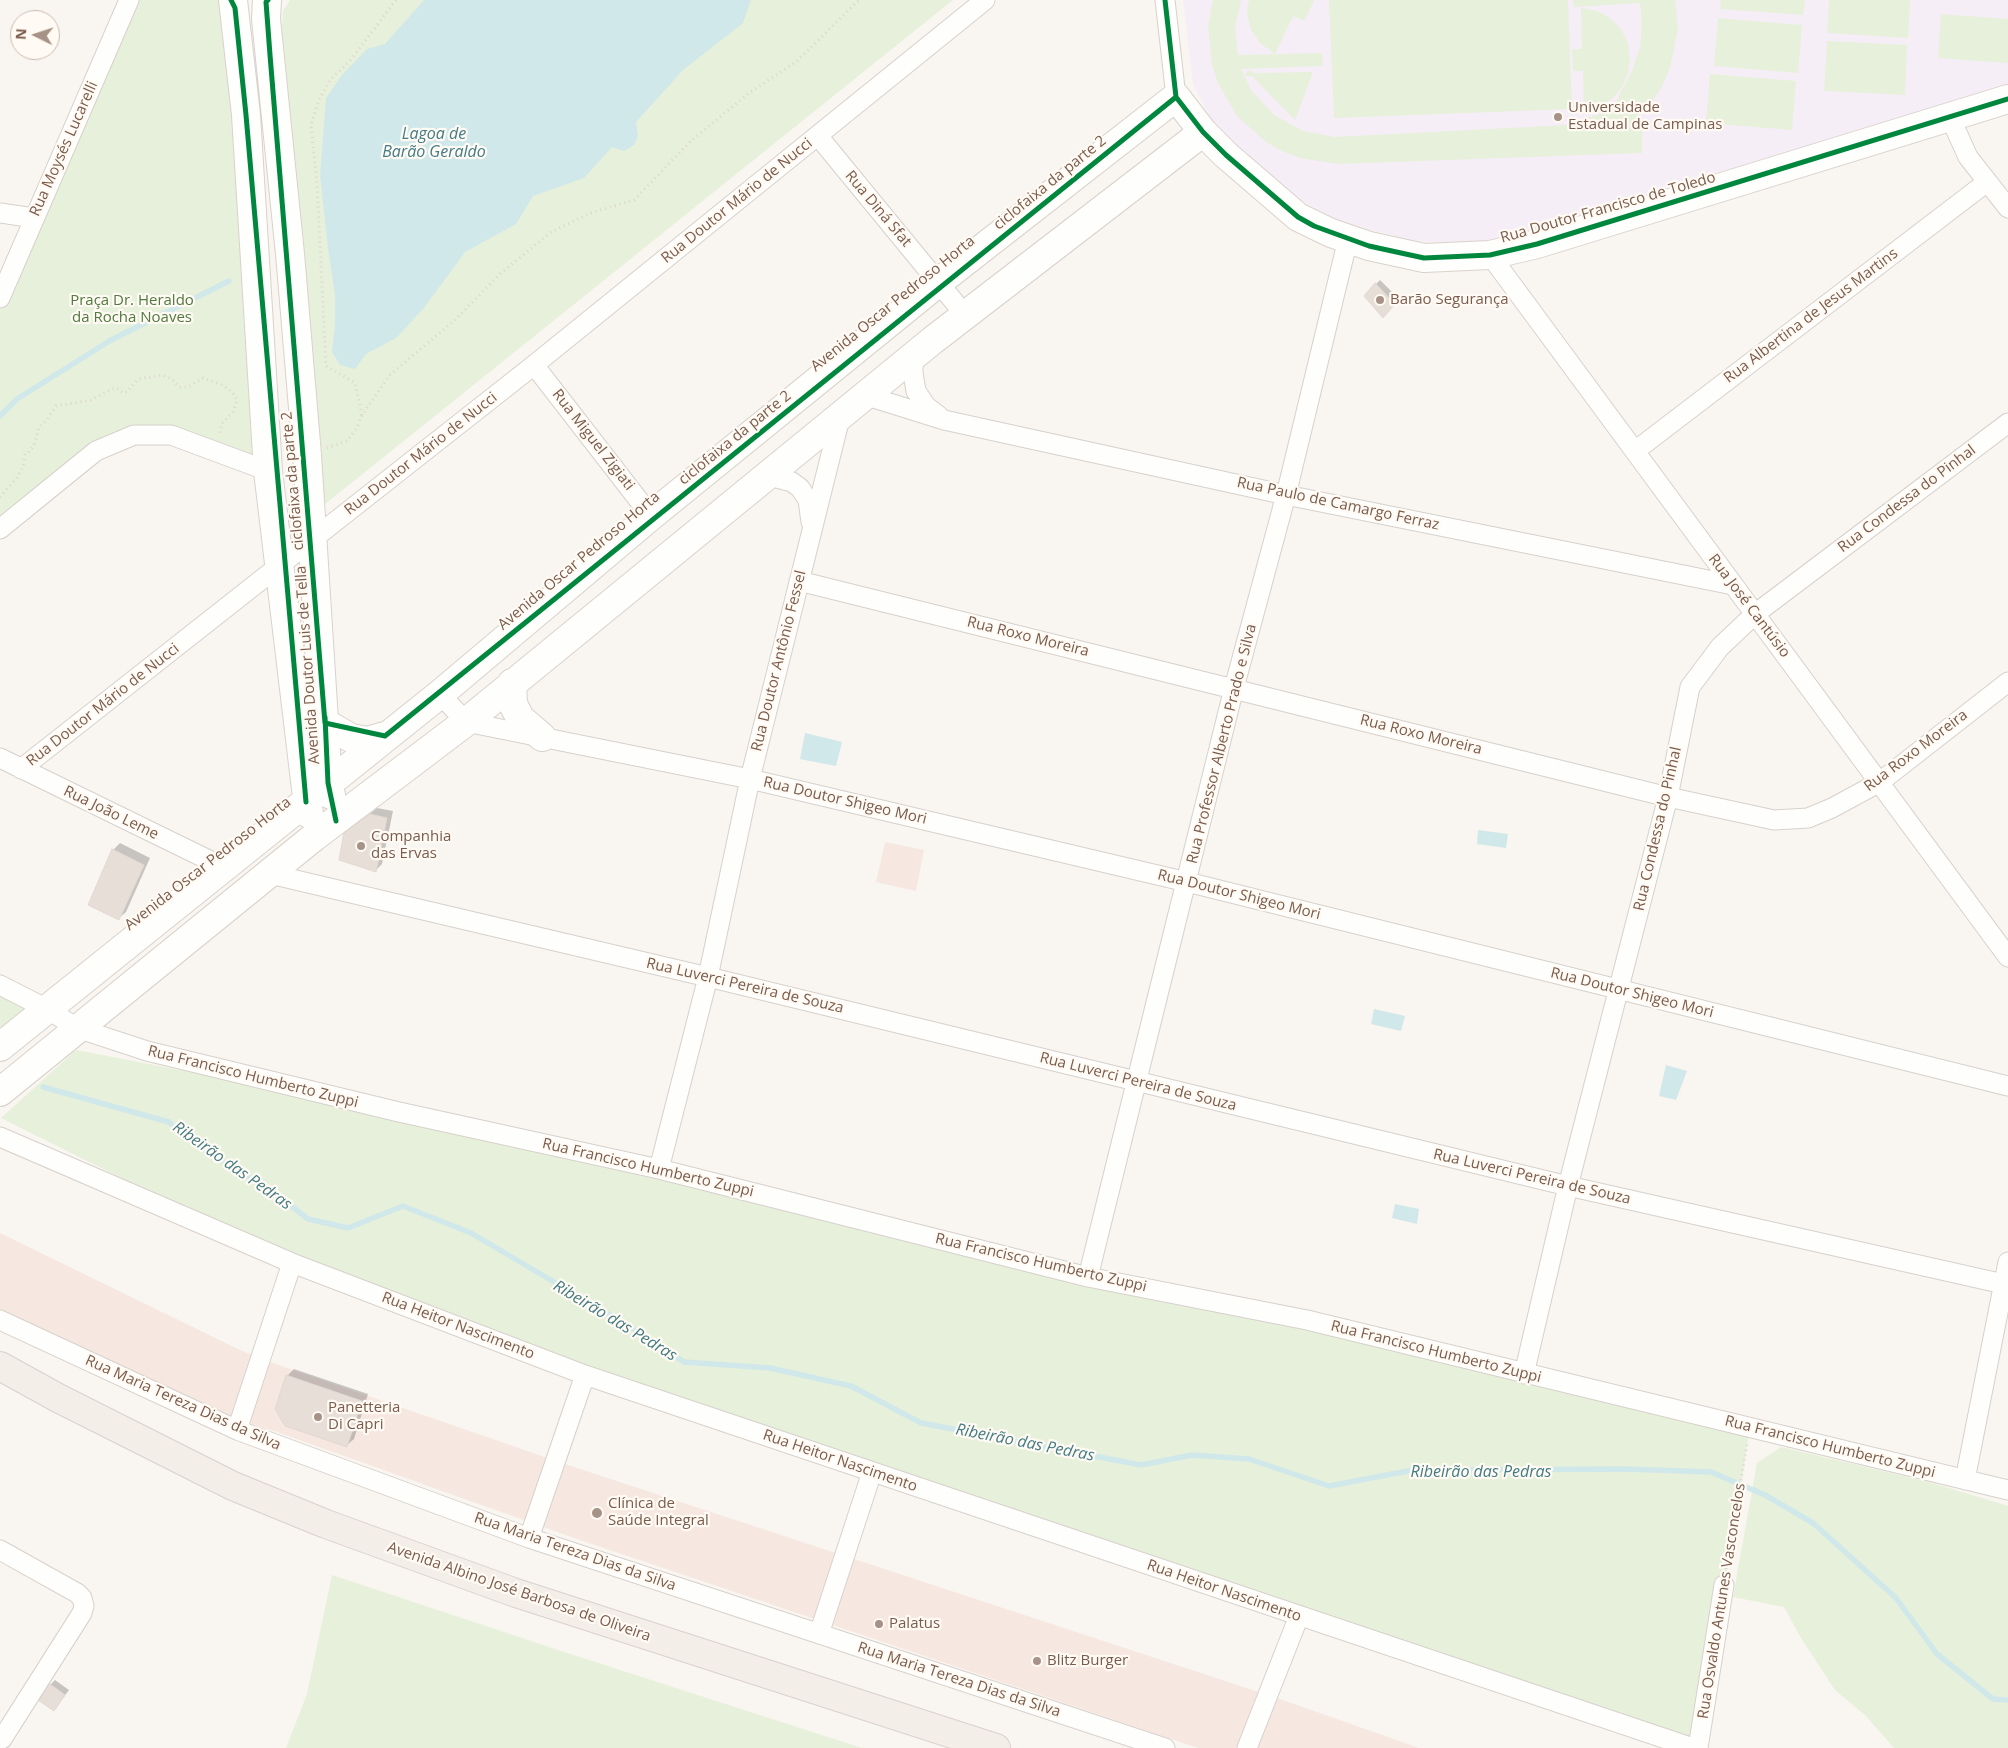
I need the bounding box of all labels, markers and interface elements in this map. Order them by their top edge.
north arrow [10,10,60,60]
text: N [11,28,30,40]
street label: Rua Moysés Lucarelli [26,79,102,219]
place label: Universidade Estadual de Campinas [1568,99,1722,134]
marker: Universidade Estadual de Campinas [1552,111,1564,123]
water label: Lagoa de Barão Geraldo [382,124,486,162]
street label: ciclofaixa da parte 2 [990,132,1110,234]
street label: Rua Doutor Mário de Nucci [658,135,816,267]
street label: Rua Diná Sfat [841,167,915,251]
street label: Rua Doutor Francisco de Toledo [1498,169,1718,247]
street label: Avenida Oscar Pedroso Horta [807,232,979,376]
street label: Rua Albertina de Jesus Martins [1721,245,1901,387]
place label: Barão Segurança [1390,291,1509,309]
park label: Praça Dr. Heraldo da Rocha Noaves [70,292,194,327]
marker: Barão Segurança [1374,294,1386,306]
street label: Rua Miguel Zigiati [548,386,638,494]
street label: ciclofaixa da parte 2 [675,387,795,489]
street label: Rua Doutor Mário de Nucci [341,389,501,519]
street label: ciclofaixa da parte 2 [278,411,308,551]
street label: Rua Condessa do Pinhal [1835,441,1979,557]
street label: Rua Paulo de Camargo Ferraz [1235,474,1441,534]
street label: Avenida Oscar Pedroso Horta [494,488,664,634]
street label: Rua José Cantúsio [1704,551,1794,661]
street label: Avenida Doutor Luis de Tella [292,565,324,765]
street label: Rua Doutor Antônio Fessel [748,569,810,753]
street label: Rua Roxo Moreira [965,613,1091,661]
street label: Rua Professor Alberto Prado e Silva [1183,622,1261,866]
street label: Rua Doutor Mário de Nucci [23,640,183,770]
street label: Rua Roxo Moreira [1861,706,1971,796]
street label: Rua Roxo Moreira [1358,711,1484,759]
street label: Rua Condessa do Pinhal [1630,745,1686,913]
street label: Rua Doutor Shigeo Mori [761,773,929,829]
street label: Rua João Leme [61,782,161,844]
street label: Avenida Oscar Pedroso Horta [121,794,295,934]
place label: Companhia das Ervas [371,828,451,863]
marker: Companhia das Ervas [355,840,367,852]
street label: Rua Doutor Shigeo Mori [1156,866,1322,924]
street label: Rua Luverci Pereira de Souza [645,955,845,1017]
street label: Rua Doutor Shigeo Mori [1549,964,1715,1022]
street label: Rua Francisco Humberto Zuppi [146,1042,360,1112]
street label: Rua Luverci Pereira de Souza [1038,1049,1238,1115]
water label: Ribeirão das Pedras [169,1118,295,1214]
street label: Rua Francisco Humberto Zuppi [541,1135,755,1201]
street label: Rua Luverci Pereira de Souza [1432,1146,1632,1208]
street label: Rua Francisco Humberto Zuppi [934,1230,1148,1296]
water label: Ribeirão das Pedras [550,1277,680,1365]
street label: Rua Heitor Nascimento [379,1289,537,1363]
street label: Rua Francisco Humberto Zuppi [1329,1317,1543,1387]
street label: Rua Maria Tereza Dias da Silva [82,1352,284,1454]
place label: Panetteria Di Capri [328,1399,400,1434]
marker: Panetteria Di Capri [312,1411,324,1423]
street label: Rua Francisco Humberto Zuppi [1723,1412,1937,1482]
water label: Ribeirão das Pedras [954,1420,1096,1466]
street label: Rua Heitor Nascimento [760,1426,920,1496]
water label: Ribeirão das Pedras [1411,1462,1551,1482]
street label: Rua Osvaldo Antunes Vasconcelos [1694,1482,1750,1720]
place label: Clínica de Saúde Integral [608,1495,709,1530]
marker: Clínica de Saúde Integral [590,1506,604,1520]
street label: Rua Maria Tereza Dias da Silva [472,1509,678,1595]
street label: Avenida Albino José Barbosa de Oliveira [385,1538,653,1646]
street label: Rua Heitor Nascimento [1144,1556,1304,1626]
place label: Palatus [889,1615,940,1633]
marker: Palatus [873,1618,885,1630]
street label: Rua Maria Tereza Dias da Silva [855,1639,1063,1721]
place label: Blitz Burger [1047,1652,1128,1670]
marker: Blitz Burger [1031,1655,1043,1667]

